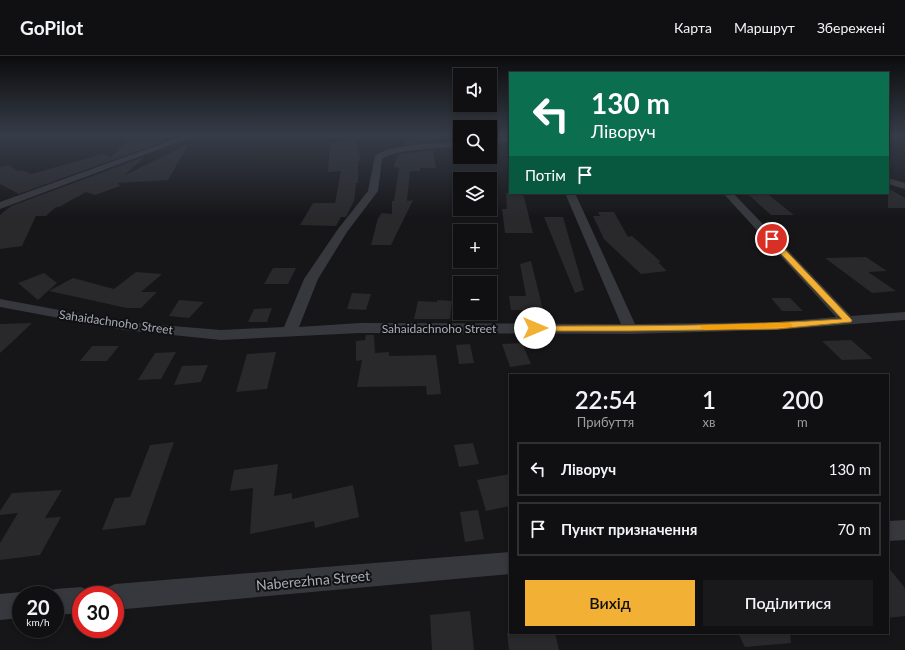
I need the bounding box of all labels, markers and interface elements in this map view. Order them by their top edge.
text: GoPilot [20,16,83,39]
text: Карта [674,19,712,36]
text: Маршрут [734,19,795,36]
text: Збережені [817,19,885,36]
map controls [453,68,497,320]
button: sound [453,68,497,112]
text: 130 m [591,86,670,120]
icon: left [525,88,577,140]
button: search [453,120,497,164]
text: Ліворуч [591,120,656,142]
icon: arrive [574,164,596,186]
text: Потім [525,166,566,184]
button: layers [453,172,497,216]
pin [755,222,789,256]
button: + [453,224,497,268]
icon: arrive [761,228,783,250]
button: − [453,276,497,320]
street label: Sahaidachnoho Street [58,307,175,338]
position arrow [514,307,556,349]
street label: Sahaidachnoho Street [382,321,497,336]
text: 22:54 [575,385,636,414]
text: 1 [702,385,716,414]
text: 200 [782,385,823,414]
text: Прибуття [577,414,634,430]
text: хв [703,414,715,430]
text: m [797,414,808,430]
icon: left [527,458,549,480]
text: Ліворуч [561,460,616,478]
text: 130 m [829,460,871,478]
icon: arrive [527,518,549,540]
text: Пункт призначення [561,520,697,538]
text: 70 m [837,520,871,538]
street label: Naberezhna Street [255,567,371,593]
button: Вихід [525,580,695,626]
button: Поділитися [703,580,873,626]
speed limit sign: 30 [72,586,124,638]
text: 20 [26,595,50,619]
text: km/h [26,616,50,628]

